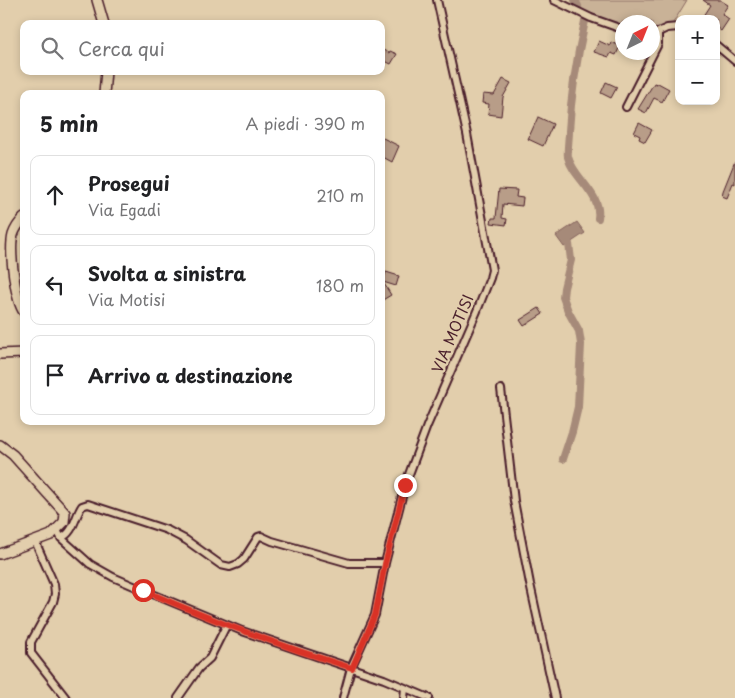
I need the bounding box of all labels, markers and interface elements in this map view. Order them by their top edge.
north arrow [615,15,660,60]
map controls [675,15,720,105]
button: + [675,15,720,60]
search box [20,20,385,75]
icon: search [38,34,66,62]
text: Cerca qui [78,34,165,62]
button: − [675,60,720,105]
text: 5 min [40,107,98,139]
text: A piedi · 390 m [245,111,365,135]
text: Prosegui [88,169,170,197]
icon: ahead [41,181,69,209]
text: 210 m [316,183,364,207]
text: Via Egadi [88,197,161,221]
text: Svolta a sinistra [88,259,246,287]
icon: left [41,271,69,299]
text: 180 m [316,273,364,297]
text: Via Motisi [88,287,165,311]
street label: VIA MOTISI [425,291,478,376]
icon: arrive [41,361,69,389]
text: Arrivo a destinazione [88,361,293,389]
route end [394,474,417,497]
route start [132,579,155,602]

